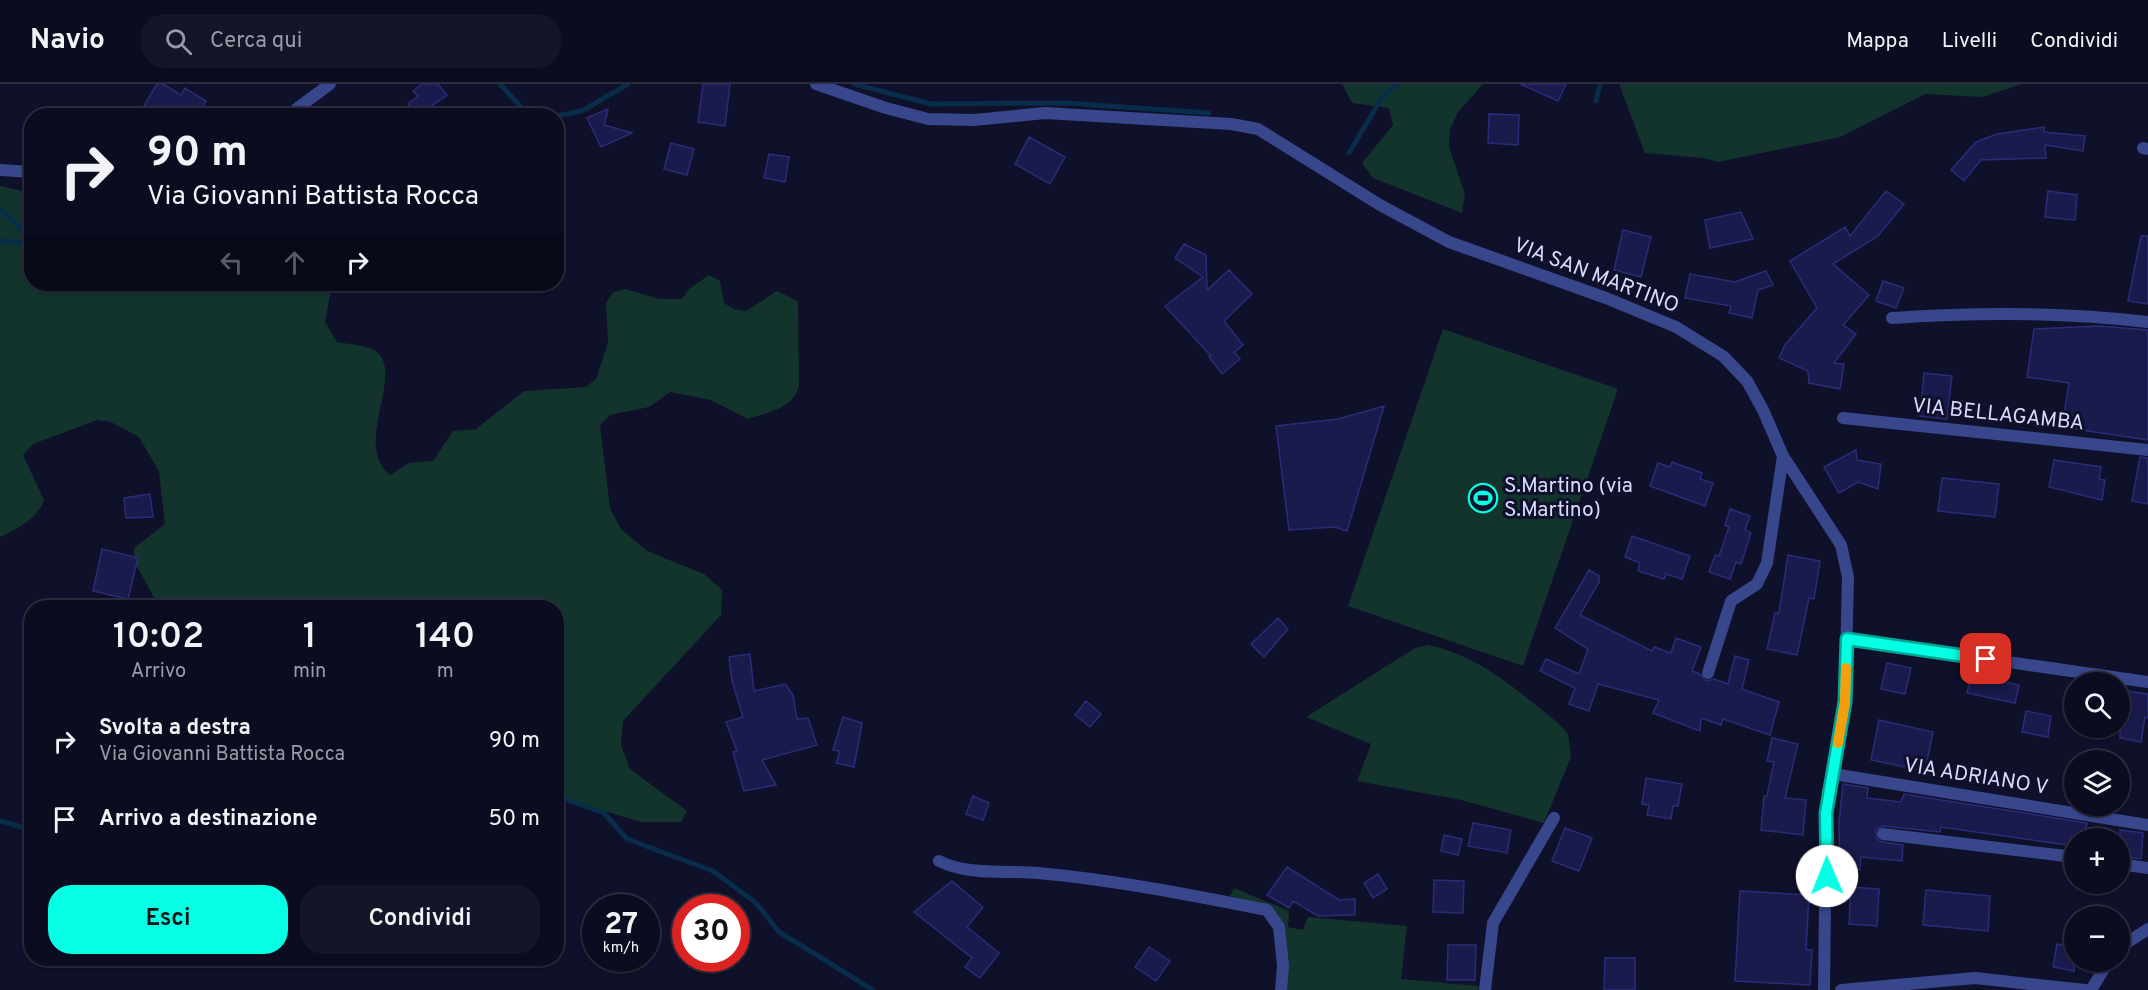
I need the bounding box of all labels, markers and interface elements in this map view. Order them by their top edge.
search box [141,14,561,68]
text: Navio [30,23,105,59]
icon: search [162,25,195,58]
text: Cerca qui [210,28,302,55]
text: Mappa [1846,28,1909,55]
text: Livelli [1942,28,1997,55]
text: Condividi [2030,28,2118,55]
text: 90 m [147,128,248,181]
icon: right [48,132,126,210]
text: Via Giovanni Battista Rocca [147,180,479,214]
street label: VIA SAN MARTINO [1509,232,1683,320]
icon: left [215,246,248,279]
icon: ahead [278,246,311,279]
icon: right [341,246,374,279]
street label: VIA BELLAGAMBA [1911,393,2085,437]
place label: S.Martino (via S.Martino) [1504,473,1633,524]
sports icon: S.Martino (via S.Martino) [1467,482,1499,514]
text: 10:02 [113,615,204,661]
text: 1 [303,615,317,661]
text: 140 [415,615,475,661]
pin [1960,633,2011,684]
icon: arrive [1969,642,2002,675]
text: Arrivo [131,659,186,685]
text: min [293,659,326,685]
text: m [437,659,454,685]
map controls [2064,672,2130,972]
button: search [2064,672,2130,738]
text: Svolta a destra [99,715,251,742]
icon: right [48,725,81,758]
text: 90 m [489,728,540,755]
text: Via Giovanni Battista Rocca [99,742,345,768]
button: layers [2064,750,2130,816]
street label: VIA ADRIANO V [1902,752,2050,802]
icon: arrive [48,803,81,836]
text: Arrivo a destinazione [99,806,317,833]
text: 50 m [488,806,540,833]
button: + [2064,828,2130,894]
position arrow [1795,844,1859,908]
button: Esci [48,885,288,954]
button: Condividi [300,885,540,954]
speed limit sign: 30 [672,894,750,972]
button: − [2064,906,2130,972]
text: 27 [604,907,638,944]
text: km/h [603,939,639,958]

